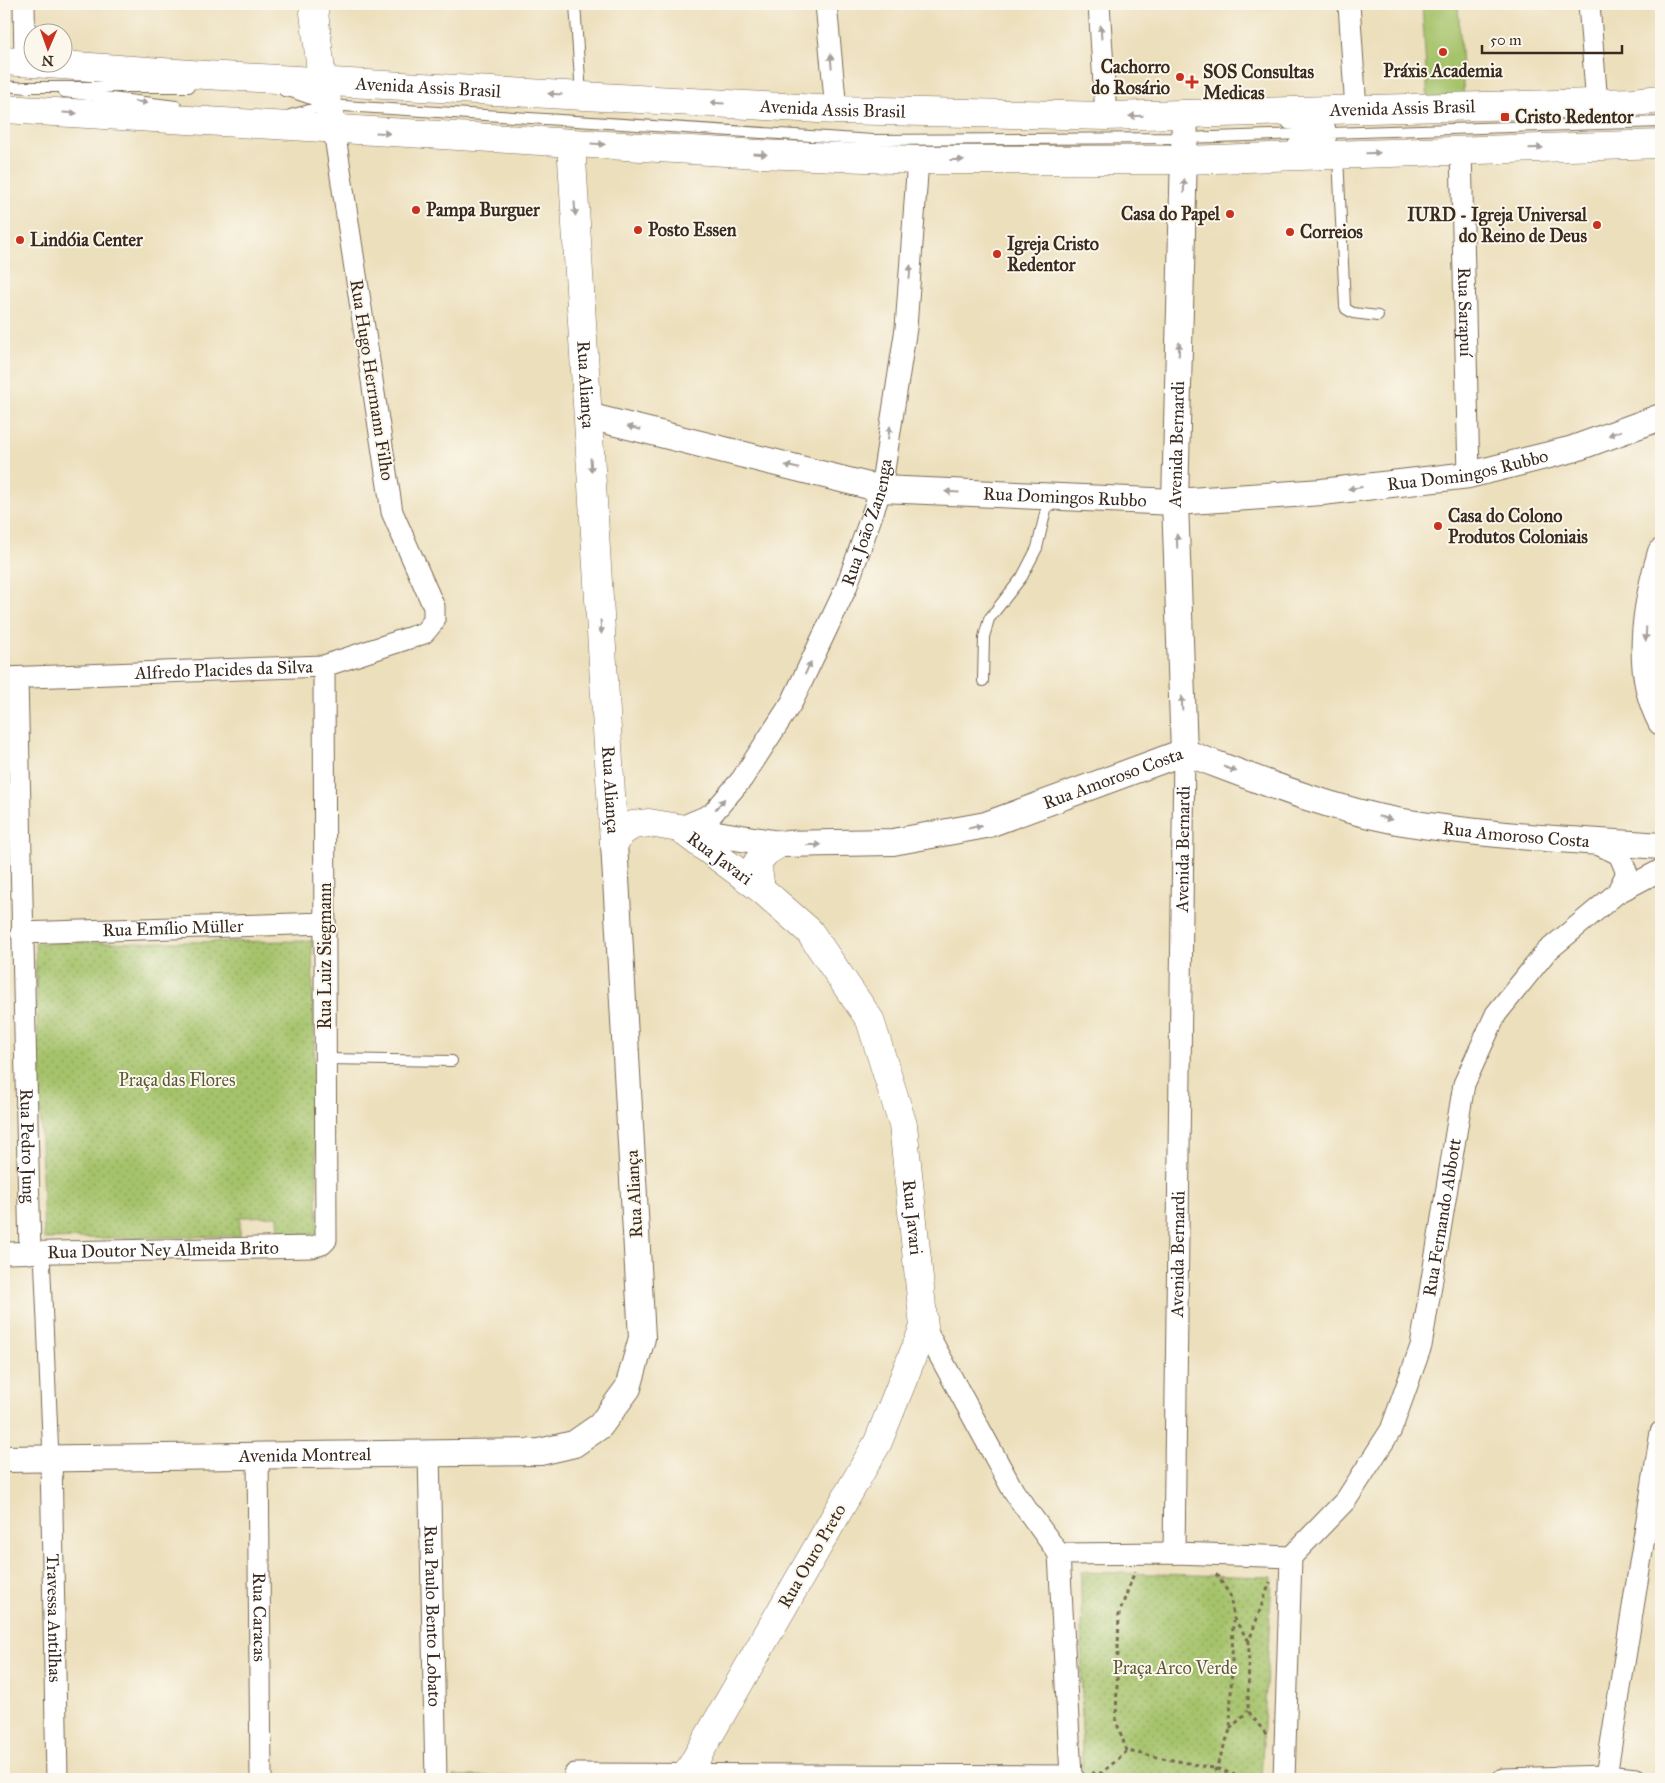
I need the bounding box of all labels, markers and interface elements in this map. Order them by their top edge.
north arrow [22,22,72,72]
scale bar [1482,22,1622,54]
one-way arrow [1096,24,1104,40]
text: 50 m [1490,31,1522,49]
marker: Práxis Academia [1437,46,1449,58]
text: N [41,52,54,69]
one-way arrow [827,53,835,69]
place label: Cachorro do Rosário [1091,56,1170,99]
place label: Práxis Academia [1383,60,1503,82]
place label: SOS Consultas Medicas [1203,61,1314,104]
marker: Cachorro do Rosário [1174,71,1186,83]
street label: Avenida Assis Brasil [354,72,502,102]
marker: SOS Consultas Medicas [1185,75,1199,89]
one-way arrow [546,89,562,97]
street label: Avenida Assis Brasil [758,95,906,123]
street label: Avenida Assis Brasil [1328,95,1476,121]
one-way arrow [133,98,149,106]
one-way arrow [709,99,725,107]
place label: Cristo Redentor [1515,106,1635,128]
one-way arrow [62,110,78,118]
marker: Cristo Redentor [1499,111,1511,123]
one-way arrow [1128,112,1144,120]
one-way arrow [375,129,391,137]
one-way arrow [590,141,606,149]
one-way arrow [1528,144,1544,152]
one-way arrow [1366,149,1382,157]
one-way arrow [752,150,768,158]
one-way arrow [950,156,966,164]
one-way arrow [1180,178,1188,194]
place label: Pampa Burguer [426,199,541,222]
one-way arrow [571,201,579,217]
place label: Casa do Papel [1121,203,1221,226]
marker: Pampa Burguer [410,204,422,216]
place label: IURD - Igreja Universal do Reino de Deus [1407,204,1588,247]
marker: Casa do Papel [1224,208,1236,220]
place label: Posto Essen [648,219,737,241]
marker: IURD - Igreja Universal do Reino de Deus [1591,219,1603,231]
place label: Correios [1300,221,1363,243]
marker: Posto Essen [632,224,644,236]
marker: Correios [1284,226,1296,238]
place label: Lindóia Center [30,229,144,251]
place label: Igreja Cristo Redentor [1007,233,1099,276]
marker: Lindóia Center [14,234,26,246]
marker: Igreja Cristo Redentor [991,248,1003,260]
one-way arrow [906,264,914,280]
street label: Rua Sarapuí [1453,267,1477,358]
street label: Rua Hugo Herrmann Filho [344,278,399,482]
street label: Rua Aliança [572,340,600,430]
one-way arrow [1176,340,1184,356]
street label: Avenida Bernardi [1164,381,1189,509]
one-way arrow [627,424,642,432]
one-way arrow [886,425,894,441]
one-way arrow [1608,430,1623,437]
street label: Rua Domingos Rubbo [1386,445,1551,495]
one-way arrow [587,457,595,473]
street label: Rua João Zanenga [837,457,897,589]
one-way arrow [784,463,799,471]
street label: Rua Domingos Rubbo [983,483,1147,512]
one-way arrow [1346,484,1362,492]
one-way arrow [943,488,959,496]
place label: Casa do Colono Produtos Coloniais [1448,505,1588,548]
marker: Casa do Colono Produtos Coloniais [1432,520,1444,532]
one-way arrow [1172,532,1180,548]
one-way arrow [597,620,605,636]
one-way arrow [1642,626,1650,642]
street label: Alfredo Placides da Silva [133,655,314,684]
one-way arrow [804,661,812,675]
one-way arrow [1178,695,1186,711]
street label: Rua Amoroso Costa [1040,742,1186,814]
street label: Rua Aliança [597,745,624,835]
one-way arrow [1223,765,1238,773]
street label: Avenida Bernardi [1171,786,1195,914]
one-way arrow [715,798,726,811]
one-way arrow [1377,814,1392,822]
street label: Rua Amoroso Costa [1441,817,1591,852]
one-way arrow [967,823,982,831]
street label: Rua Javari [683,827,757,890]
one-way arrow [806,841,822,849]
street label: Rua Luiz Siegmann [314,882,337,1029]
street label: Rua Emílio Müller [102,915,244,941]
park label: Praça das Flores [118,1069,236,1091]
street label: Rua Pedro Jung [15,1088,40,1204]
street label: Rua Fernando Abbott [1418,1136,1466,1298]
street label: Rua Aliança [621,1149,647,1239]
street label: Rua Javari [898,1179,927,1256]
street label: Avenida Bernardi [1166,1190,1190,1319]
street label: Rua Doutor Ney Almeida Brito [47,1237,279,1263]
street label: Avenida Montreal [237,1443,372,1467]
street label: Rua Ouro Preto [773,1500,851,1612]
street label: Rua Paulo Bento Lobato [420,1525,445,1707]
street label: Travessa Antilhas [42,1553,66,1683]
street label: Rua Caracas [248,1572,271,1662]
park label: Praça Arco Verde [1112,1657,1238,1679]

